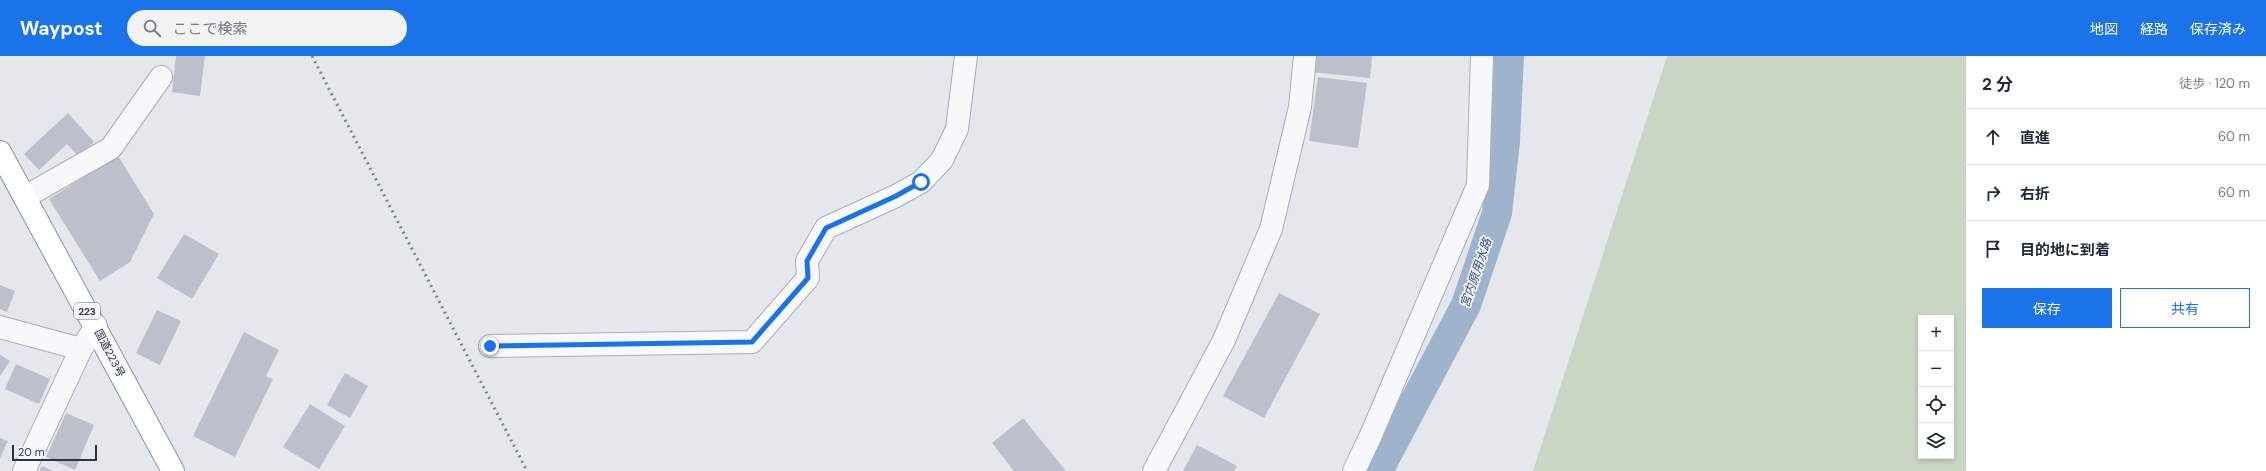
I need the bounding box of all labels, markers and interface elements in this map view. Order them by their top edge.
search box [127,10,407,46]
text: Waypost [20,16,103,41]
icon: search [141,17,163,39]
text: ここで検索 [173,19,248,39]
text: 地図 [2090,20,2118,38]
text: 経路 [2140,20,2168,38]
text: 保存済み [2190,20,2246,38]
text: 2 分 [1982,73,2013,95]
text: 徒歩 · 120 m [2179,75,2250,92]
icon: ahead [1982,126,2004,148]
text: 直進 [2020,128,2050,148]
text: 60 m [2218,128,2250,145]
route start [912,173,930,191]
icon: right [1982,182,2004,204]
text: 右折 [2020,184,2050,204]
text: 60 m [2218,184,2250,201]
water label: 宮内原用水路 [1457,235,1496,310]
icon: arrive [1982,238,2004,260]
text: 目的地に到着 [2020,240,2110,260]
button: 保存 [1982,288,2112,328]
button: 共有 [2120,288,2250,328]
road number: 223 [74,303,100,319]
map controls [1918,315,1954,459]
button: + [1918,315,1954,351]
street label: 国道223号 [92,327,128,379]
route end [481,337,499,355]
button: − [1918,351,1954,387]
button: locate [1918,387,1954,423]
button: layers [1918,423,1954,459]
scale bar [12,443,97,462]
text: 20 m [18,445,44,459]

